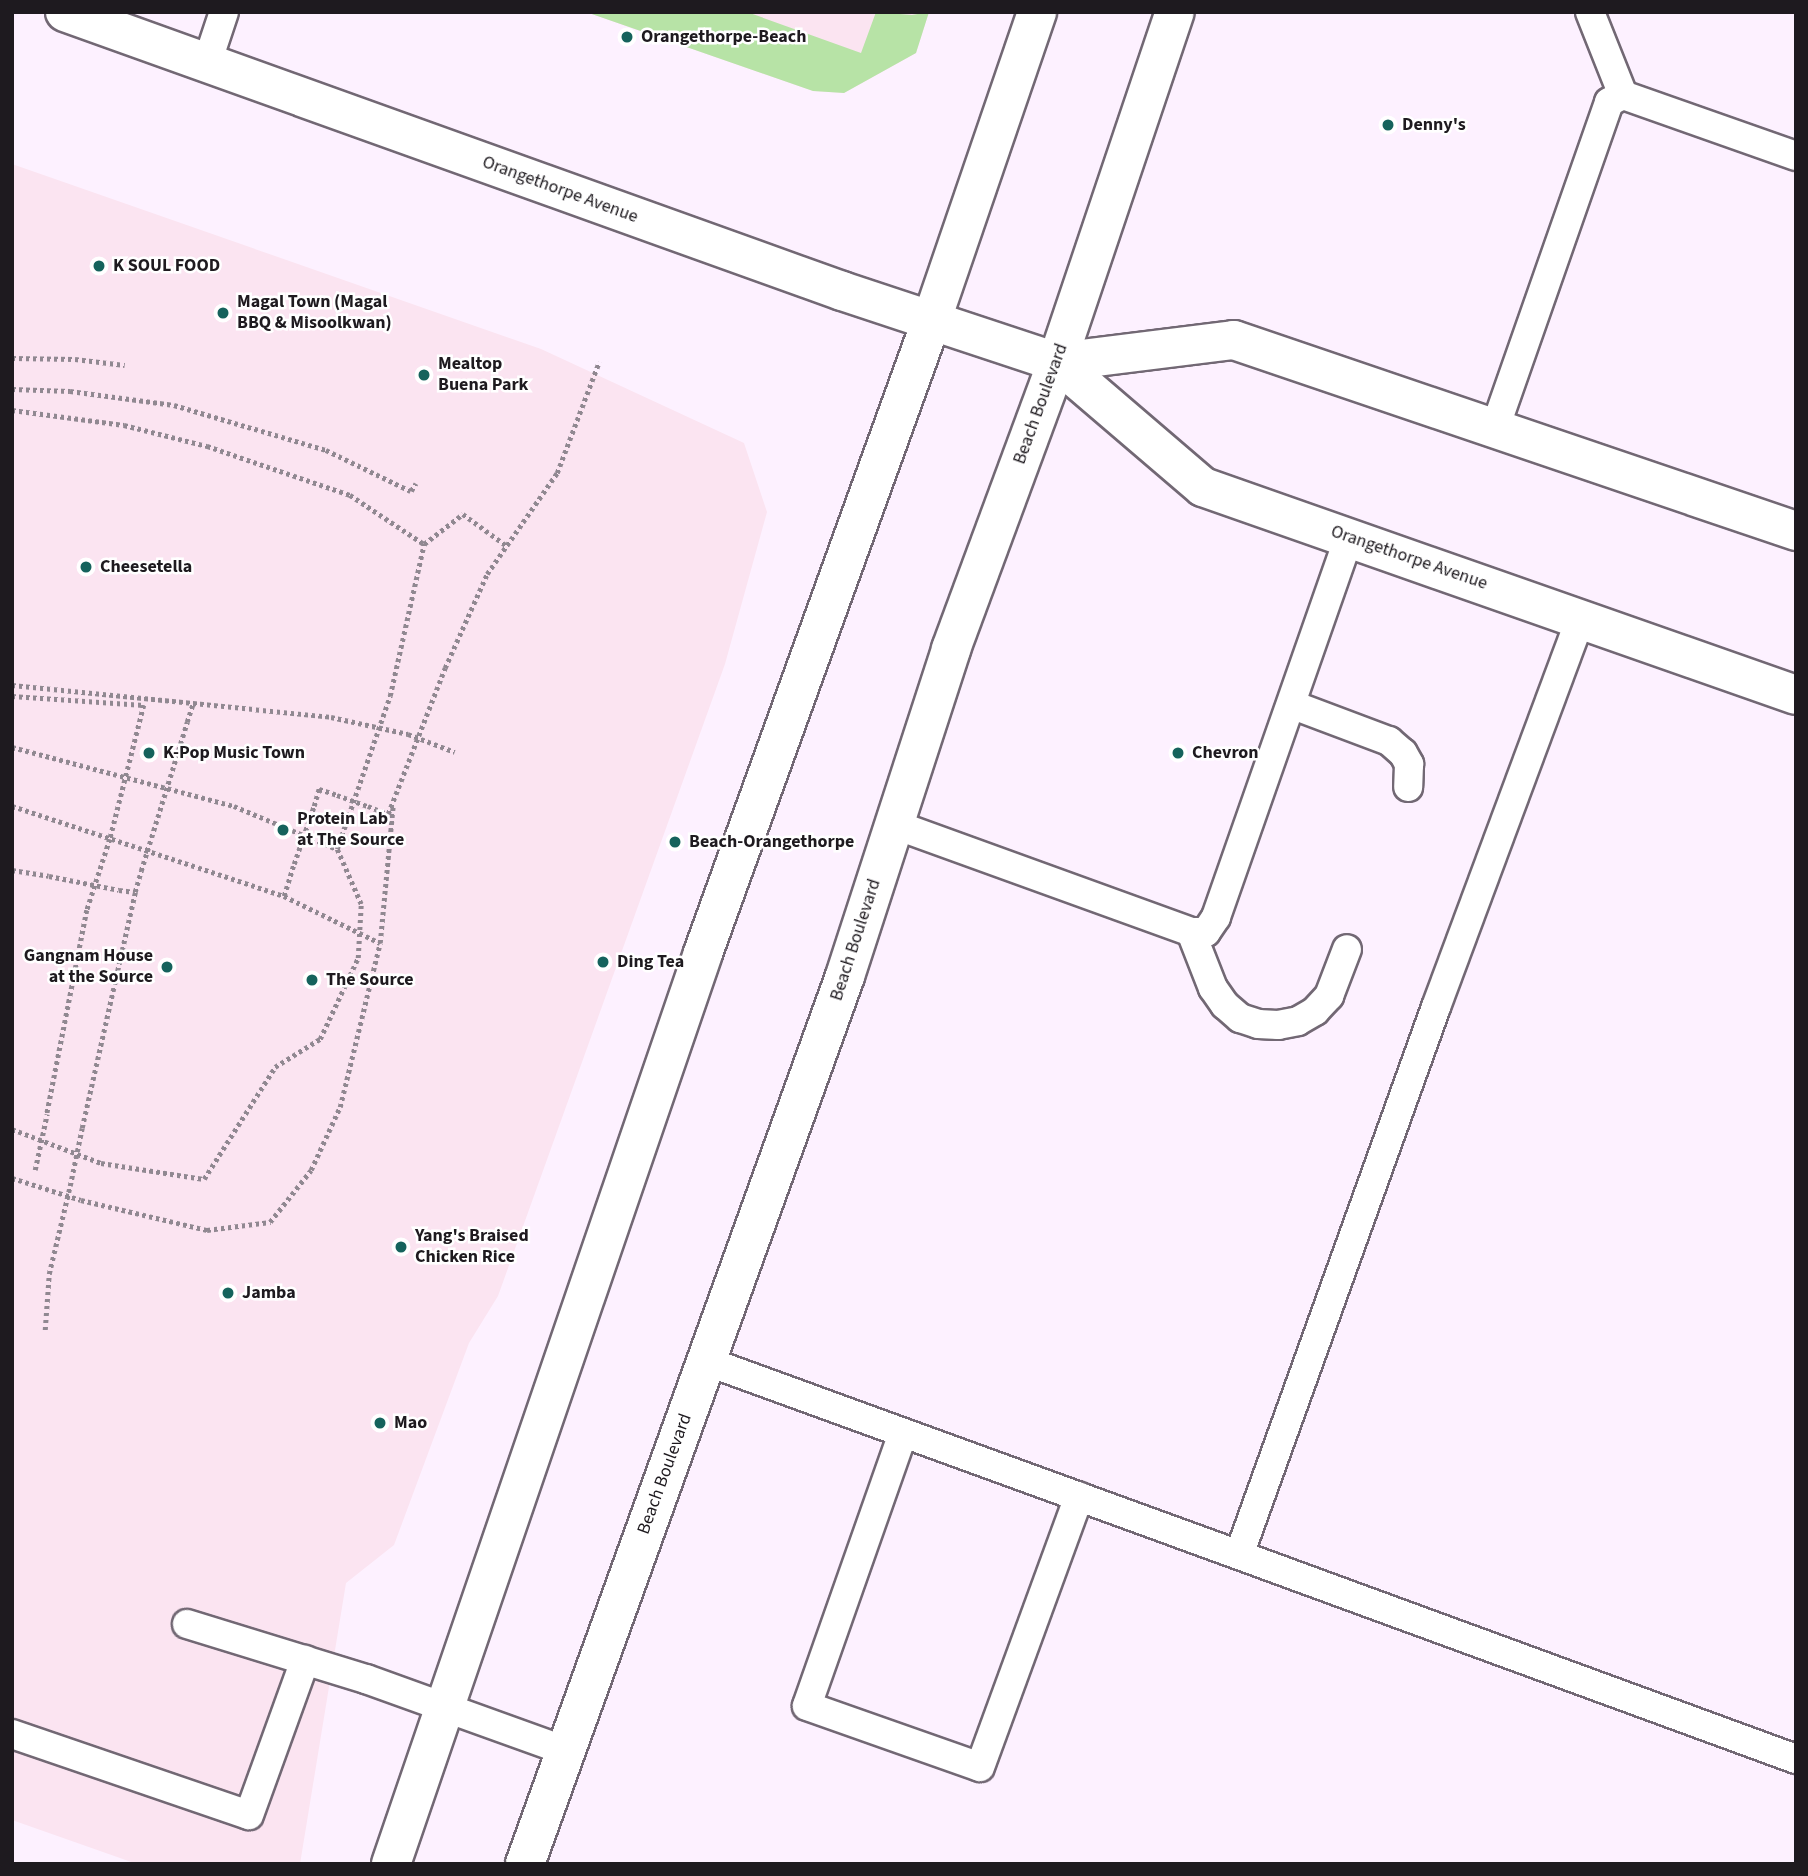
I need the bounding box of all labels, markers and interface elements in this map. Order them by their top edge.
place label: Orangethorpe-Beach [641,26,807,48]
marker: Orangethorpe-Beach [619,29,635,45]
place label: Denny's [1402,114,1466,136]
marker: Denny's [1380,117,1396,133]
street label: Orangethorpe Avenue [479,152,641,228]
place label: K SOUL FOOD [113,255,220,277]
marker: K SOUL FOOD [91,258,107,274]
place label: Magal Town (Magal BBQ & Misoolkwan) [237,292,392,334]
marker: Magal Town (Magal BBQ & Misoolkwan) [215,305,231,321]
street label: Beach Boulevard [1009,341,1073,467]
place label: Mealtop Buena Park [438,354,528,396]
marker: Mealtop Buena Park [416,367,432,383]
street label: Orangethorpe Avenue [1328,521,1490,595]
place label: Cheesetella [100,556,192,578]
marker: Cheesetella [78,559,94,575]
place label: K-Pop Music Town [163,742,305,764]
place label: Chevron [1192,742,1259,764]
marker: K-Pop Music Town [141,745,157,761]
marker: Chevron [1170,745,1186,761]
place label: Protein Lab at The Source [297,809,404,852]
marker: Protein Lab at The Source [275,822,291,838]
place label: Beach-Orangethorpe [689,831,854,853]
marker: Beach-Orangethorpe [667,834,683,850]
street label: Beach Boulevard [826,876,886,1004]
place label: Gangnam House at the Source [24,946,153,988]
place label: Ding Tea [617,951,684,973]
marker: Ding Tea [595,954,611,970]
marker: Gangnam House at the Source [159,959,175,975]
place label: The Source [326,969,414,991]
marker: The Source [304,972,320,988]
place label: Yang's Braised Chicken Rice [415,1226,529,1268]
marker: Yang's Braised Chicken Rice [393,1239,409,1255]
place label: Jamba [242,1282,296,1304]
marker: Jamba [220,1285,236,1301]
street label: Beach Boulevard [633,1411,697,1537]
place label: Mao [394,1412,427,1434]
marker: Mao [372,1415,388,1431]

